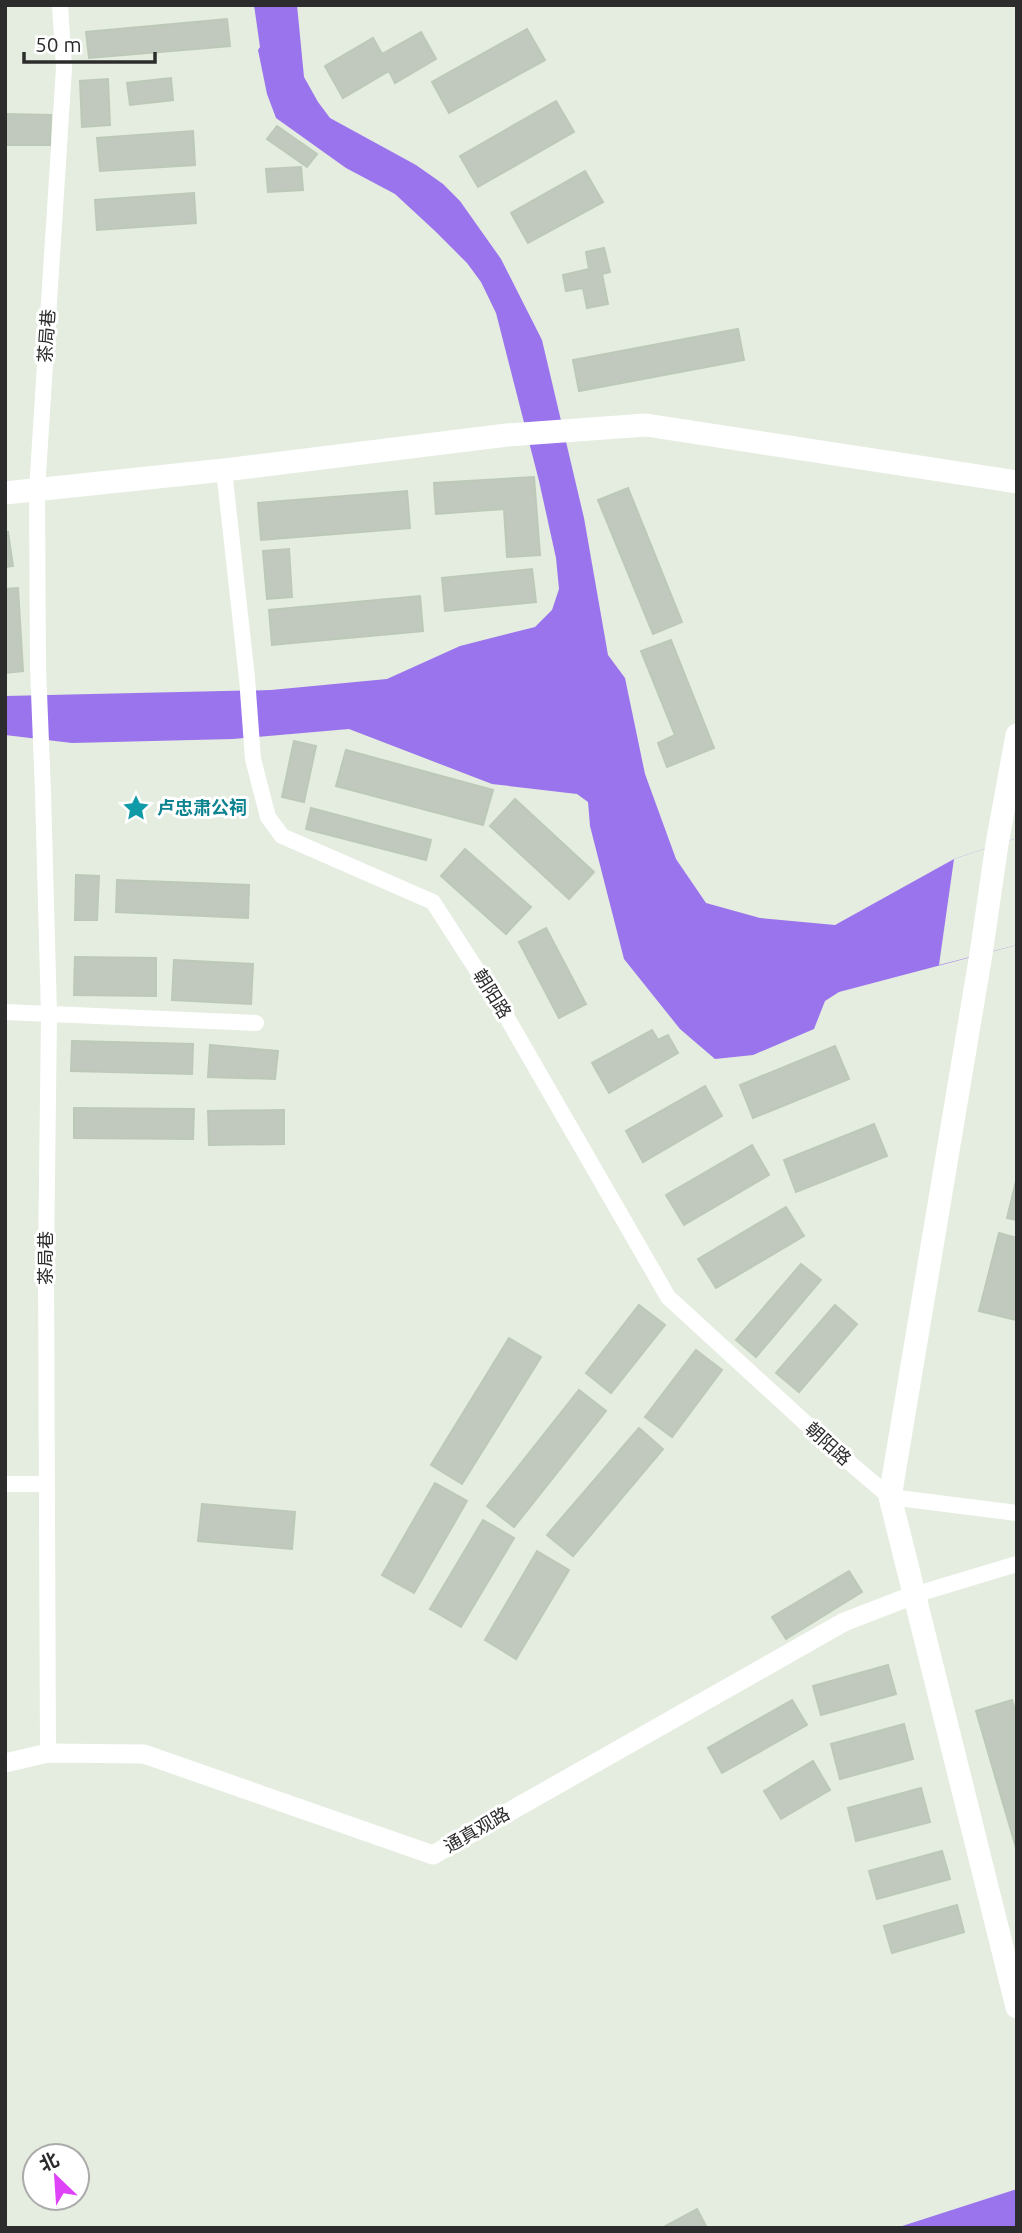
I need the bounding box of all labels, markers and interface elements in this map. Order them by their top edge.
scale bar [24,21,156,65]
text: 50 m [35,32,82,56]
street label: 茶局巷 [34,308,58,364]
place icon: 卢忠肃公祠 [121,793,151,823]
place label: 卢忠肃公祠 [157,797,247,817]
street label: 朝阳路 [470,965,516,1022]
street label: 茶局巷 [35,1231,55,1285]
street label: 朝阳路 [802,1418,855,1469]
street label: 通真观路 [440,1802,513,1856]
north arrow [21,2142,91,2212]
text: 北 [36,2148,62,2176]

